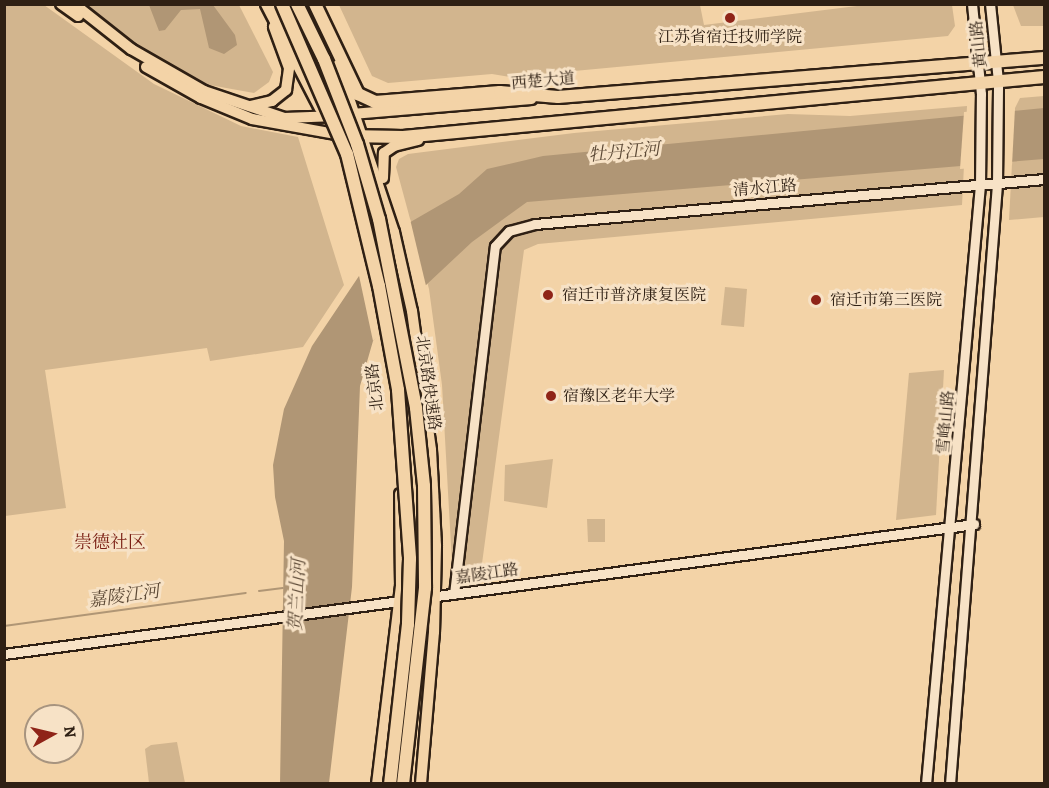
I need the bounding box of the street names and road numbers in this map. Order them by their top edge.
street label: 黄山路 [967,19,991,69]
street label: 西楚大道 [510,69,576,93]
street label: 清水江路 [732,176,798,200]
street label: 北京路快速路 [412,334,444,432]
street label: 北京路 [363,362,387,412]
street label: 雪峰山路 [934,389,958,455]
street label: 嘉陵江路 [454,560,520,588]

